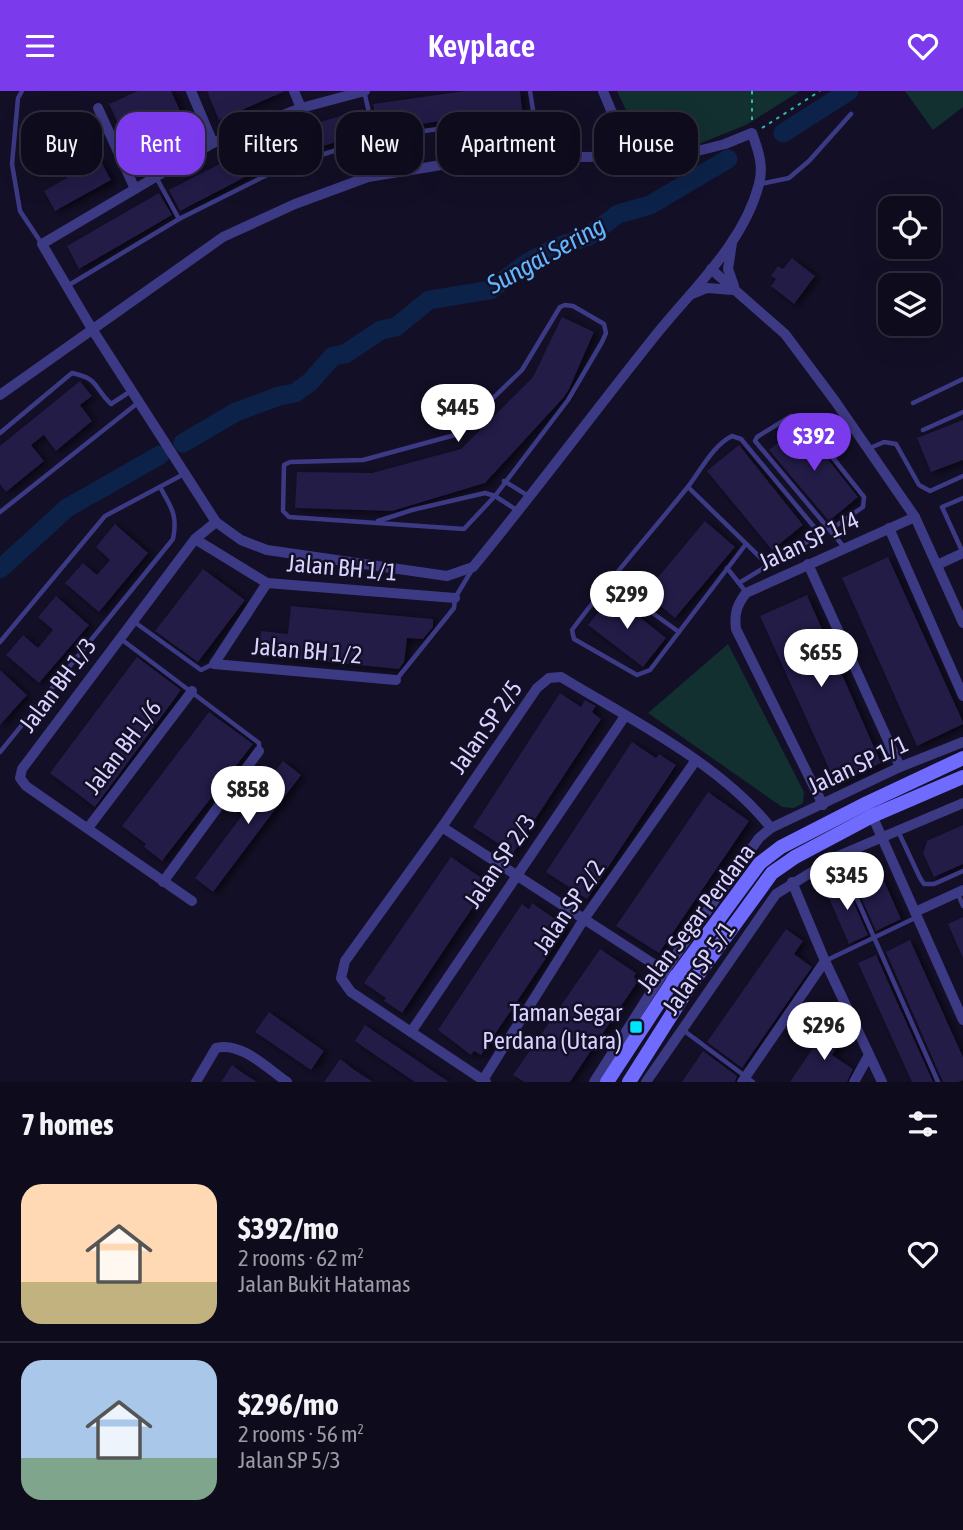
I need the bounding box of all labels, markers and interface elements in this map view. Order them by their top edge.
icon: menu [21,27,59,65]
text: Keyplace [428,27,535,64]
icon: heart [904,27,942,65]
chip: Buy [21,112,102,175]
chip: Rent [116,112,205,175]
chip: Filters [219,112,322,175]
chip: New [336,112,423,175]
chip: Apartment [437,112,580,175]
chip: House [594,112,698,175]
map controls [878,196,941,336]
button: locate [878,196,941,259]
water label: Sungai Sering [481,210,610,300]
button: layers [878,273,941,336]
pin: $445 [417,385,499,444]
text: $445 [437,394,479,420]
pin: $392 [773,413,855,473]
text: $392 [793,423,835,449]
street label: Jalan SP 1/4 [755,506,863,575]
street label: Jalan BH 1/1 [286,549,398,586]
pin: $299 [586,571,668,631]
text: $299 [606,581,648,607]
pin: $655 [780,629,862,689]
street label: Jalan BH 1/3 [14,632,102,737]
street label: Jalan BH 1/2 [251,632,363,669]
text: $655 [800,639,842,665]
street label: Jalan SP 2/5 [444,675,527,778]
street label: Jalan BH 1/6 [79,694,167,799]
street label: Jalan SP 1/1 [804,730,912,799]
pin: $858 [207,767,289,826]
text: $858 [227,776,269,802]
street label: Jalan SP 2/3 [458,809,541,913]
street label: Jalan Segar Perdana [631,838,760,997]
pin: $345 [806,853,888,912]
street label: Jalan SP 2/2 [527,855,610,959]
text: $345 [826,862,868,888]
street label: Jalan SP 5/1 [657,916,740,1019]
place label: Taman Segar Perdana (Utara) [482,999,623,1054]
pin: $296 [783,1003,865,1062]
text: $296 [803,1012,845,1038]
marker: Taman Segar Perdana (Utara) [628,1019,644,1035]
icon: filters [904,1105,942,1143]
text: 7 homes [21,1107,114,1141]
text: $392/mo [238,1211,339,1245]
icon: home [77,1212,161,1296]
icon: heart [904,1235,942,1273]
text: 2 rooms · 62 m² [238,1245,364,1271]
text: Jalan Bukit Hatamas [238,1271,410,1297]
text: $296/mo [238,1387,339,1421]
icon: home [77,1388,161,1472]
icon: heart [904,1411,942,1449]
text: 2 rooms · 56 m² [238,1421,364,1447]
text: Jalan SP 5/3 [238,1447,341,1473]

